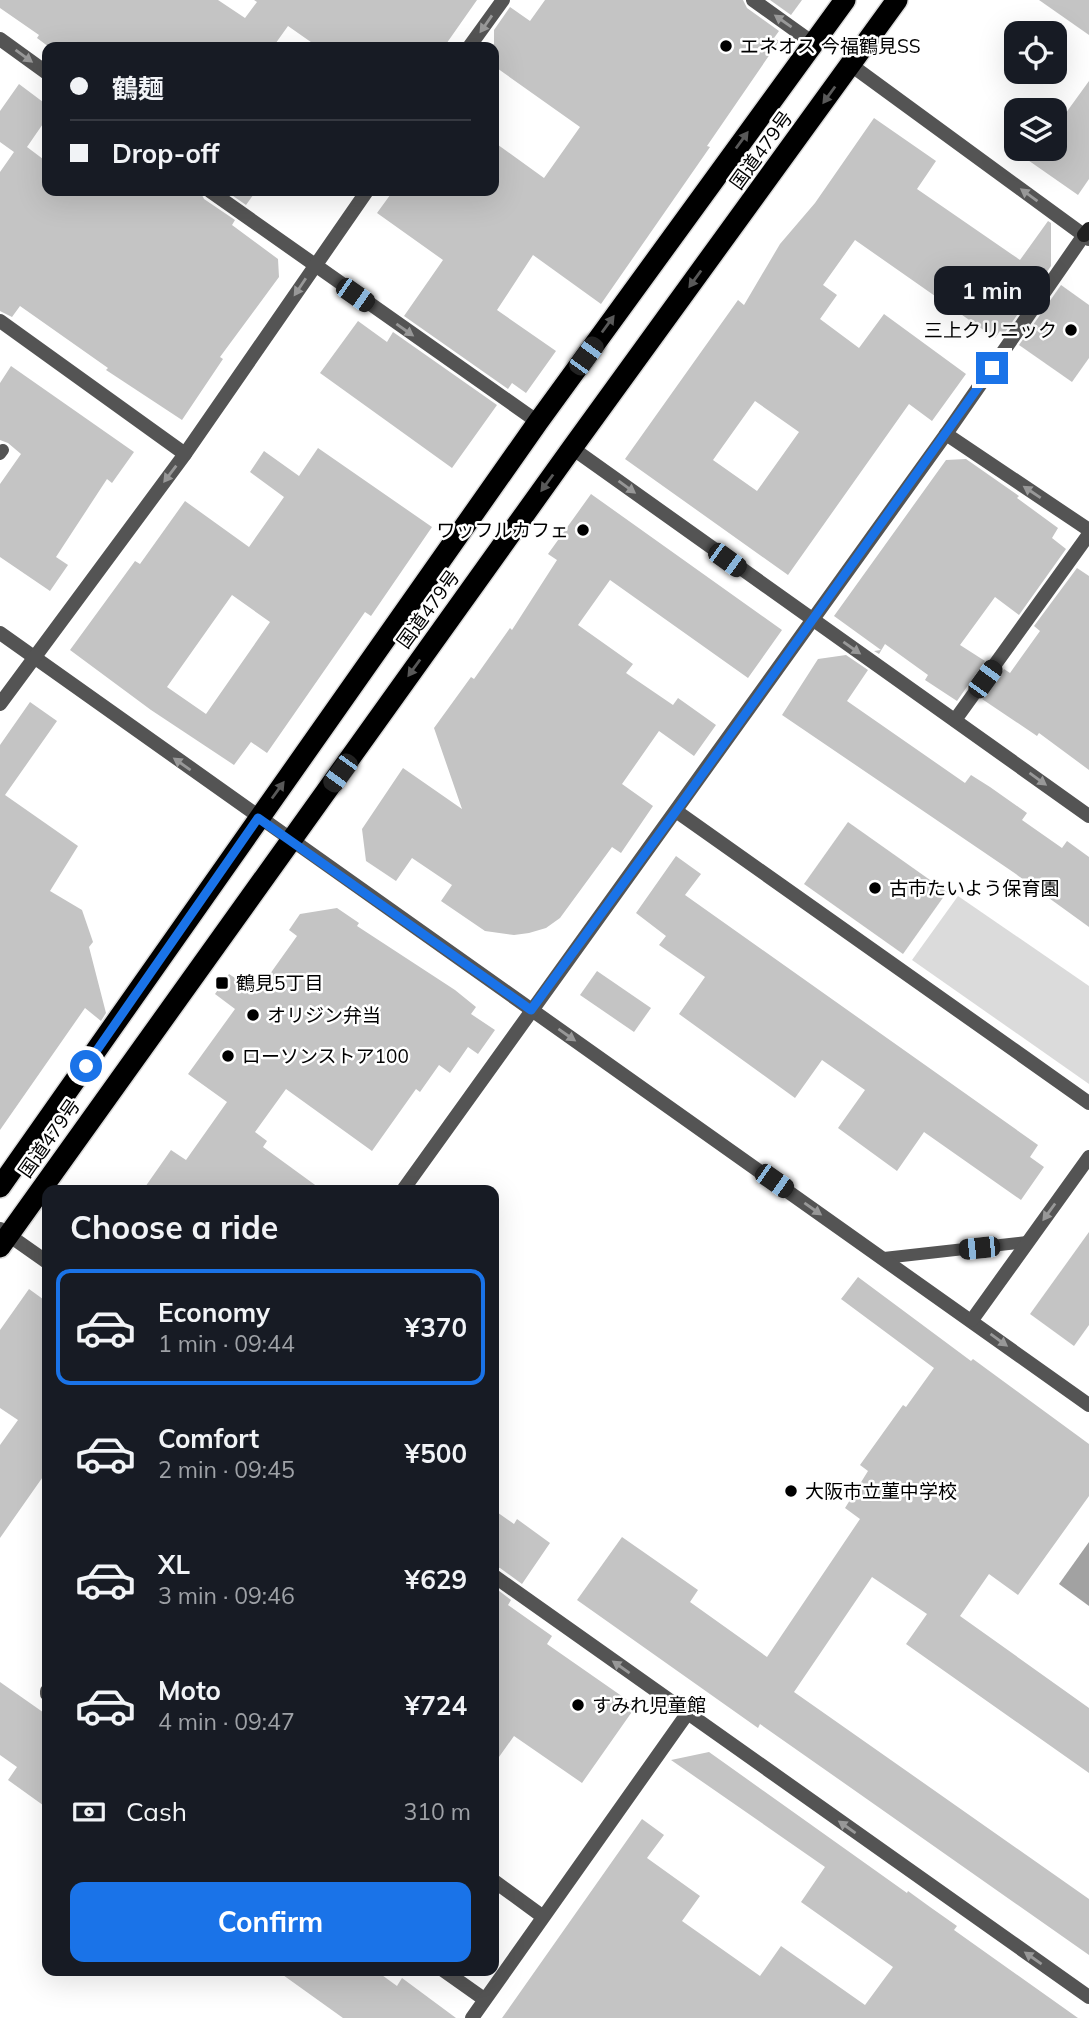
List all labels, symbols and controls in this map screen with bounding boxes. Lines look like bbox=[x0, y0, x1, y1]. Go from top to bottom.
one-way arrow bbox=[774, 14, 792, 28]
one-way arrow bbox=[479, 15, 493, 33]
map controls bbox=[1004, 21, 1067, 161]
button: locate bbox=[1004, 21, 1067, 84]
place label: エネオス 今福鶴見SS bbox=[740, 34, 921, 58]
marker: エネオス 今福鶴見SS bbox=[718, 38, 734, 54]
one-way arrow bbox=[15, 49, 33, 63]
text: 鶴麺 bbox=[112, 72, 164, 105]
one-way arrow bbox=[822, 86, 836, 104]
button: layers bbox=[1004, 98, 1067, 161]
street label: 国道479号 bbox=[724, 106, 798, 194]
one-way arrow bbox=[735, 131, 749, 149]
text: Drop-off bbox=[112, 137, 219, 170]
one-way arrow bbox=[1020, 188, 1038, 202]
callout: 1 min bbox=[934, 266, 1050, 316]
one-way arrow bbox=[688, 270, 703, 288]
car bbox=[332, 274, 379, 316]
text: 1 min bbox=[962, 276, 1022, 305]
one-way arrow bbox=[293, 277, 306, 296]
one-way arrow bbox=[601, 315, 615, 334]
place label: 三上クリニック bbox=[924, 318, 1057, 342]
marker: 三上クリニック bbox=[1063, 322, 1079, 338]
one-way arrow bbox=[396, 323, 414, 337]
car bbox=[566, 333, 607, 379]
route end bbox=[976, 352, 1008, 384]
one-way arrow bbox=[163, 465, 177, 483]
one-way arrow bbox=[540, 474, 554, 492]
one-way arrow bbox=[618, 480, 636, 494]
one-way arrow bbox=[1023, 486, 1042, 499]
place label: ワッフルカフェ bbox=[437, 518, 569, 542]
marker: ワッフルカフェ bbox=[575, 522, 591, 538]
car bbox=[704, 539, 751, 581]
street label: 国道479号 bbox=[391, 565, 465, 653]
one-way arrow bbox=[843, 641, 861, 655]
car bbox=[965, 656, 1006, 702]
one-way arrow bbox=[407, 659, 421, 677]
car bbox=[320, 750, 361, 796]
one-way arrow bbox=[173, 757, 191, 771]
one-way arrow bbox=[1029, 772, 1047, 786]
one-way arrow bbox=[271, 781, 285, 799]
place label: 古市たいよう保育園 bbox=[889, 876, 1060, 900]
marker: 古市たいよう保育園 bbox=[867, 880, 883, 896]
place label: 鶴見5丁目 bbox=[236, 971, 323, 995]
marker: 鶴見5丁目 bbox=[214, 975, 230, 991]
place label: オリジン弁当 bbox=[267, 1003, 381, 1027]
marker: オリジン弁当 bbox=[245, 1007, 261, 1023]
one-way arrow bbox=[558, 1028, 576, 1042]
place label: ローソンストア100 bbox=[242, 1044, 409, 1068]
marker: ローソンストア100 bbox=[220, 1048, 236, 1064]
route start bbox=[70, 1050, 102, 1082]
street label: 国道479号 bbox=[13, 1094, 85, 1182]
car bbox=[751, 1160, 798, 1202]
one-way arrow bbox=[804, 1202, 822, 1216]
one-way arrow bbox=[1042, 1203, 1056, 1221]
text: Choose a ride bbox=[70, 1207, 278, 1247]
car bbox=[958, 1235, 1001, 1261]
icon: car bbox=[74, 1296, 137, 1359]
text: Economy bbox=[158, 1296, 270, 1329]
text: ¥370 bbox=[405, 1311, 467, 1344]
text: 1 min · 09:44 bbox=[158, 1329, 295, 1358]
one-way arrow bbox=[990, 1333, 1008, 1347]
icon: car bbox=[74, 1422, 137, 1485]
text: Comfort bbox=[158, 1422, 259, 1455]
text: ¥500 bbox=[405, 1437, 467, 1470]
text: 2 min · 09:45 bbox=[158, 1455, 295, 1484]
place label: 大阪市立菫中学校 bbox=[805, 1479, 957, 1503]
marker: 大阪市立菫中学校 bbox=[783, 1483, 799, 1499]
icon: car bbox=[74, 1548, 137, 1611]
text: XL bbox=[158, 1548, 190, 1581]
text: ¥629 bbox=[405, 1563, 467, 1596]
text: 3 min · 09:46 bbox=[158, 1581, 295, 1610]
one-way arrow bbox=[612, 1660, 630, 1674]
icon: car bbox=[74, 1674, 137, 1737]
text: Moto bbox=[158, 1674, 221, 1707]
text: ¥724 bbox=[405, 1689, 467, 1722]
place label: すみれ児童館 bbox=[592, 1693, 706, 1717]
marker: すみれ児童館 bbox=[570, 1697, 586, 1713]
text: 4 min · 09:47 bbox=[158, 1707, 295, 1736]
icon: cash bbox=[70, 1793, 108, 1831]
text: Cash bbox=[126, 1795, 187, 1828]
text: 310 m bbox=[403, 1797, 471, 1826]
one-way arrow bbox=[838, 1820, 856, 1834]
button: Confirm bbox=[70, 1882, 471, 1962]
one-way arrow bbox=[1024, 1951, 1042, 1965]

